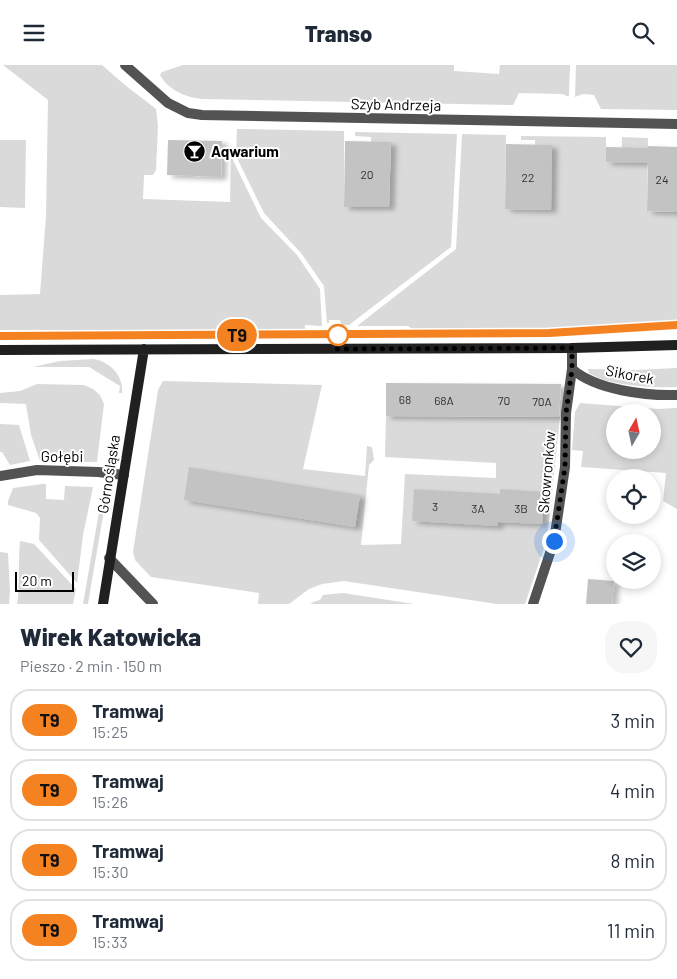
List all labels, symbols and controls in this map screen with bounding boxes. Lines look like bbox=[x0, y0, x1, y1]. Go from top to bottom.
icon: menu bbox=[20, 19, 48, 47]
icon: search bbox=[629, 19, 657, 47]
text: Transo bbox=[305, 20, 372, 46]
street label: Szyb Andrzeja bbox=[351, 94, 441, 114]
bar icon: Aqwarium bbox=[183, 139, 207, 163]
place label: Aqwarium bbox=[211, 142, 279, 160]
house number: 20 bbox=[360, 167, 374, 181]
house number: 22 bbox=[522, 170, 534, 184]
house number: 24 bbox=[655, 172, 669, 186]
line badge: T9 bbox=[214, 319, 260, 351]
text: T9 bbox=[227, 324, 247, 346]
unlabelled marker bbox=[327, 324, 349, 346]
street label: Sikorek bbox=[604, 361, 656, 388]
house number: 68 bbox=[399, 392, 411, 406]
house number: 68A bbox=[434, 393, 454, 407]
house number: 70 bbox=[498, 393, 510, 407]
house number: 70A bbox=[532, 394, 552, 408]
north arrow bbox=[606, 404, 661, 459]
map controls bbox=[606, 404, 661, 589]
street label: Skowronków bbox=[533, 430, 559, 514]
street label: Górnośląska bbox=[93, 433, 123, 515]
street label: Gołębi bbox=[41, 447, 83, 465]
button: locate bbox=[606, 469, 661, 524]
house number: 3 bbox=[432, 499, 438, 513]
house number: 3A bbox=[471, 501, 485, 515]
house number: 3B bbox=[514, 501, 528, 515]
your location bbox=[542, 529, 567, 554]
button: layers bbox=[606, 534, 661, 589]
scale bar bbox=[15, 569, 74, 592]
text: 20 m bbox=[22, 572, 52, 589]
button: heart bbox=[605, 621, 657, 673]
text: Wirek Katowicka bbox=[20, 622, 201, 651]
text: Pieszo · 2 min · 150 m bbox=[20, 656, 162, 675]
text: Tramwaj bbox=[92, 699, 164, 722]
text: T9 bbox=[39, 709, 60, 731]
text: 3 min bbox=[611, 709, 655, 732]
text: 15:25 bbox=[92, 722, 128, 741]
text: Tramwaj bbox=[92, 769, 164, 792]
text: T9 bbox=[39, 779, 60, 801]
text: 4 min bbox=[610, 779, 655, 802]
text: 15:26 bbox=[92, 792, 128, 811]
text: Tramwaj bbox=[92, 839, 164, 862]
text: T9 bbox=[39, 849, 60, 871]
text: 8 min bbox=[611, 849, 655, 872]
text: 15:30 bbox=[92, 862, 129, 881]
text: Tramwaj bbox=[92, 909, 164, 932]
text: T9 bbox=[39, 919, 60, 941]
text: 11 min bbox=[607, 919, 655, 942]
text: 15:33 bbox=[92, 932, 128, 951]

